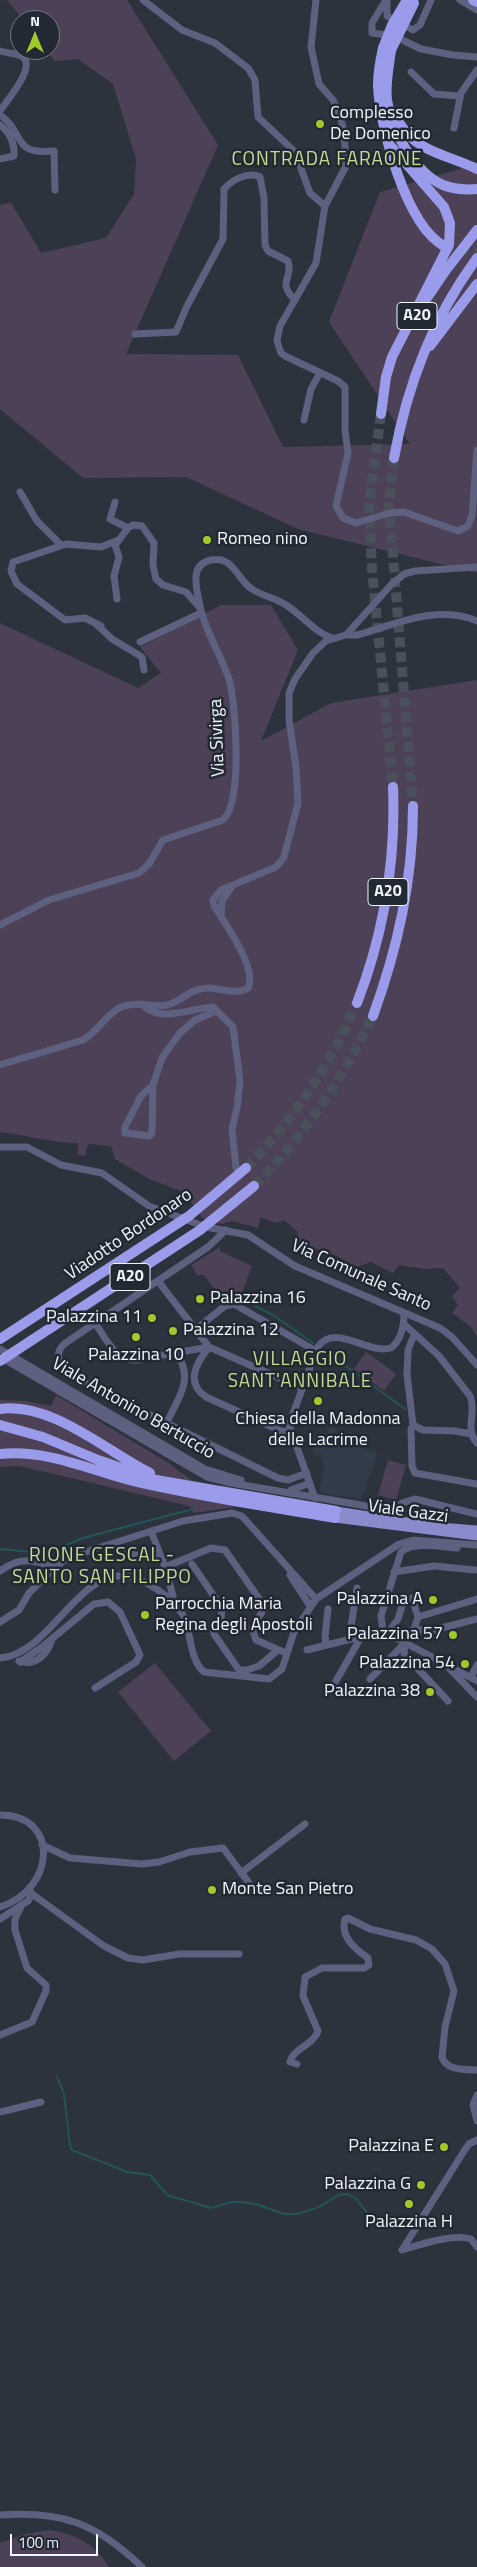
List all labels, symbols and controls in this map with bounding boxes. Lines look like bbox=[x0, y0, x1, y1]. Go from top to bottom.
north arrow bbox=[10, 10, 60, 60]
text: N bbox=[30, 10, 40, 31]
place label: Complesso De Domenico bbox=[330, 103, 431, 146]
marker: Complesso De Domenico bbox=[314, 118, 326, 130]
district label: CONTRADA FARAONE bbox=[229, 149, 425, 171]
road number: A20 bbox=[397, 302, 437, 330]
place label: Romeo nino bbox=[217, 529, 308, 551]
marker: Romeo nino bbox=[201, 534, 213, 546]
street label: Via Sivirga bbox=[206, 699, 230, 777]
road number: A20 bbox=[368, 879, 408, 906]
street label: Viadotto Bordonaro bbox=[61, 1185, 197, 1285]
street label: Via Comunale Santo bbox=[288, 1235, 434, 1317]
road number: A20 bbox=[110, 1264, 150, 1290]
place label: Palazzina 16 bbox=[210, 1288, 306, 1310]
marker: Palazzina 16 bbox=[194, 1293, 206, 1305]
place label: Palazzina 11 bbox=[46, 1307, 142, 1329]
marker: Palazzina 11 bbox=[146, 1312, 158, 1324]
place label: Palazzina 12 bbox=[183, 1320, 279, 1342]
marker: Palazzina 12 bbox=[167, 1325, 179, 1337]
marker: Palazzina 10 bbox=[130, 1331, 142, 1343]
place label: Palazzina 10 bbox=[88, 1345, 184, 1367]
district label: VILLAGGIO SANT'ANNIBALE bbox=[226, 1349, 374, 1393]
street label: Viale Antonino Bertuccio bbox=[48, 1353, 218, 1465]
marker: Chiesa della Madonna delle Lacrime bbox=[312, 1395, 324, 1407]
place label: Chiesa della Madonna delle Lacrime bbox=[235, 1409, 401, 1452]
street label: Viale Gazzi bbox=[366, 1496, 450, 1528]
district label: RIONE GESCAL - SANTO SAN FILIPPO bbox=[10, 1545, 194, 1589]
place label: Palazzina A bbox=[337, 1589, 423, 1611]
place label: Parrocchia Maria Regina degli Apostoli bbox=[155, 1594, 313, 1636]
marker: Palazzina A bbox=[427, 1594, 439, 1606]
marker: Parrocchia Maria Regina degli Apostoli bbox=[139, 1609, 151, 1621]
place label: Palazzina 57 bbox=[347, 1624, 443, 1646]
marker: Palazzina 57 bbox=[447, 1629, 459, 1641]
place label: Palazzina 54 bbox=[359, 1653, 455, 1675]
marker: Palazzina 54 bbox=[459, 1658, 471, 1670]
place label: Palazzina 38 bbox=[324, 1681, 420, 1703]
marker: Palazzina 38 bbox=[424, 1686, 436, 1698]
place label: Monte San Pietro bbox=[222, 1879, 353, 1901]
marker: Monte San Pietro bbox=[206, 1884, 218, 1896]
place label: Palazzina E bbox=[348, 2136, 434, 2158]
marker: Palazzina E bbox=[438, 2141, 450, 2153]
place label: Palazzina G bbox=[324, 2174, 411, 2196]
marker: Palazzina G bbox=[415, 2179, 427, 2191]
marker: Palazzina H bbox=[403, 2198, 415, 2210]
place label: Palazzina H bbox=[365, 2212, 453, 2234]
scale bar bbox=[12, 2524, 100, 2556]
text: 100 m bbox=[18, 2531, 59, 2554]

